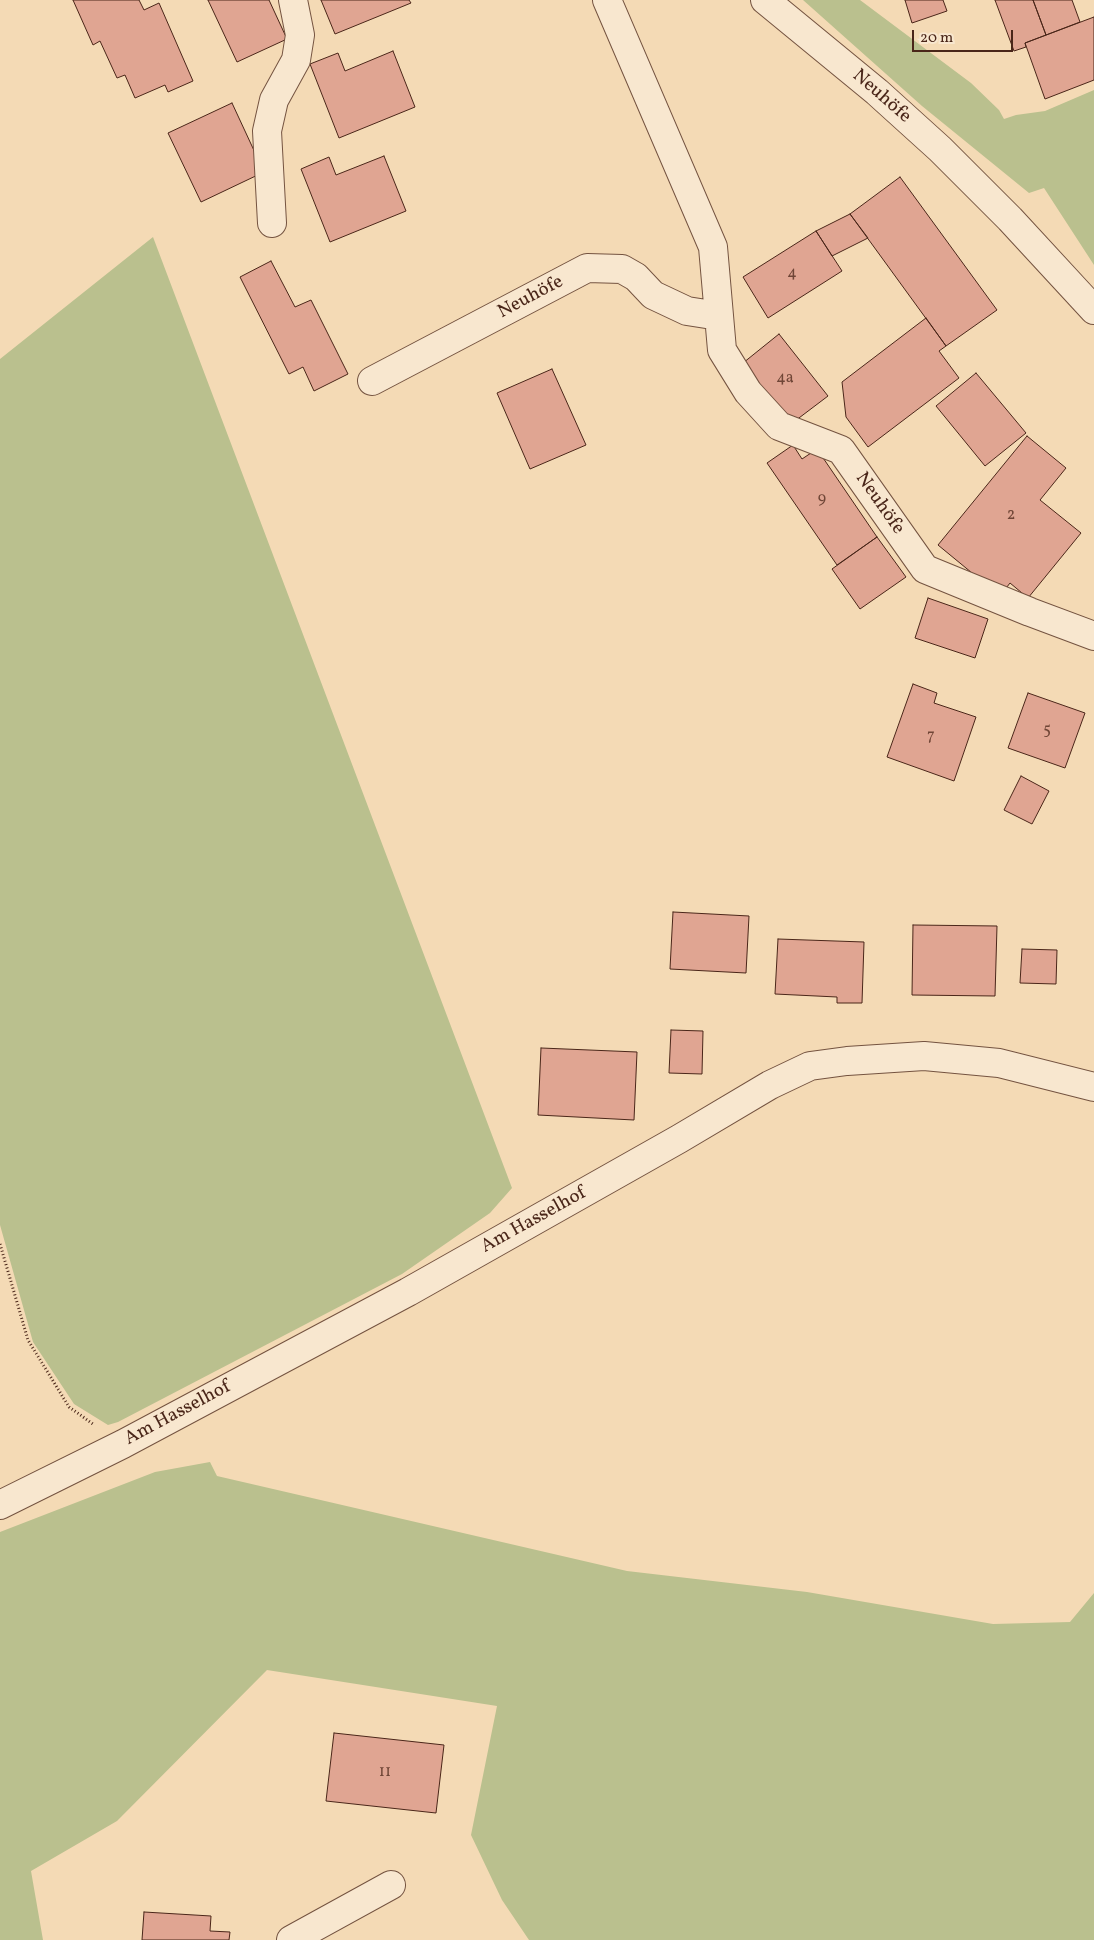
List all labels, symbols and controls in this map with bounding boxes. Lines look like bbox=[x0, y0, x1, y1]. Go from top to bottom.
scale bar bbox=[914, 20, 1015, 52]
text: 20 m bbox=[920, 28, 953, 49]
street label: Neuhöfe bbox=[847, 65, 915, 129]
house number: 4 bbox=[787, 264, 797, 284]
street label: Neuhöfe bbox=[494, 271, 568, 325]
house number: 4a bbox=[776, 369, 794, 389]
street label: Neuhöfe bbox=[849, 468, 909, 540]
house number: 9 bbox=[818, 490, 826, 510]
house number: 2 bbox=[1007, 506, 1015, 526]
house number: 5 bbox=[1043, 721, 1051, 741]
house number: 7 bbox=[927, 727, 935, 747]
street label: Am Hasselhof bbox=[477, 1183, 591, 1259]
street label: Am Hasselhof bbox=[121, 1377, 235, 1451]
house number: 11 bbox=[379, 1763, 391, 1783]

